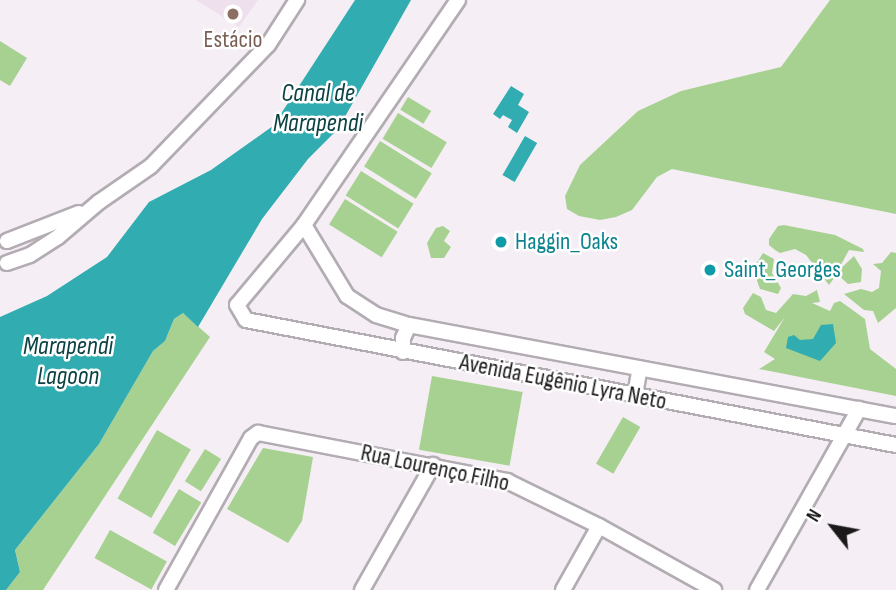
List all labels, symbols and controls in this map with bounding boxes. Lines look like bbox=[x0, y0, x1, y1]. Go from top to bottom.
marker: Estácio bbox=[225, 6, 241, 22]
place label: Estácio bbox=[204, 26, 262, 54]
water label: Canal de Marapendi bbox=[273, 78, 363, 140]
place label: Haggin_Oaks bbox=[515, 228, 618, 256]
marker: Haggin_Oaks bbox=[493, 234, 509, 250]
place label: Saint_Georges bbox=[724, 256, 841, 284]
marker: Saint_Georges bbox=[702, 262, 718, 278]
water label: Marapendi Lagoon bbox=[23, 331, 113, 392]
street label: Avenida Eugênio Lyra Neto bbox=[457, 348, 669, 416]
street label: Rua Lourenço Filho bbox=[358, 438, 512, 498]
north arrow bbox=[798, 492, 868, 562]
text: N bbox=[802, 506, 827, 526]

